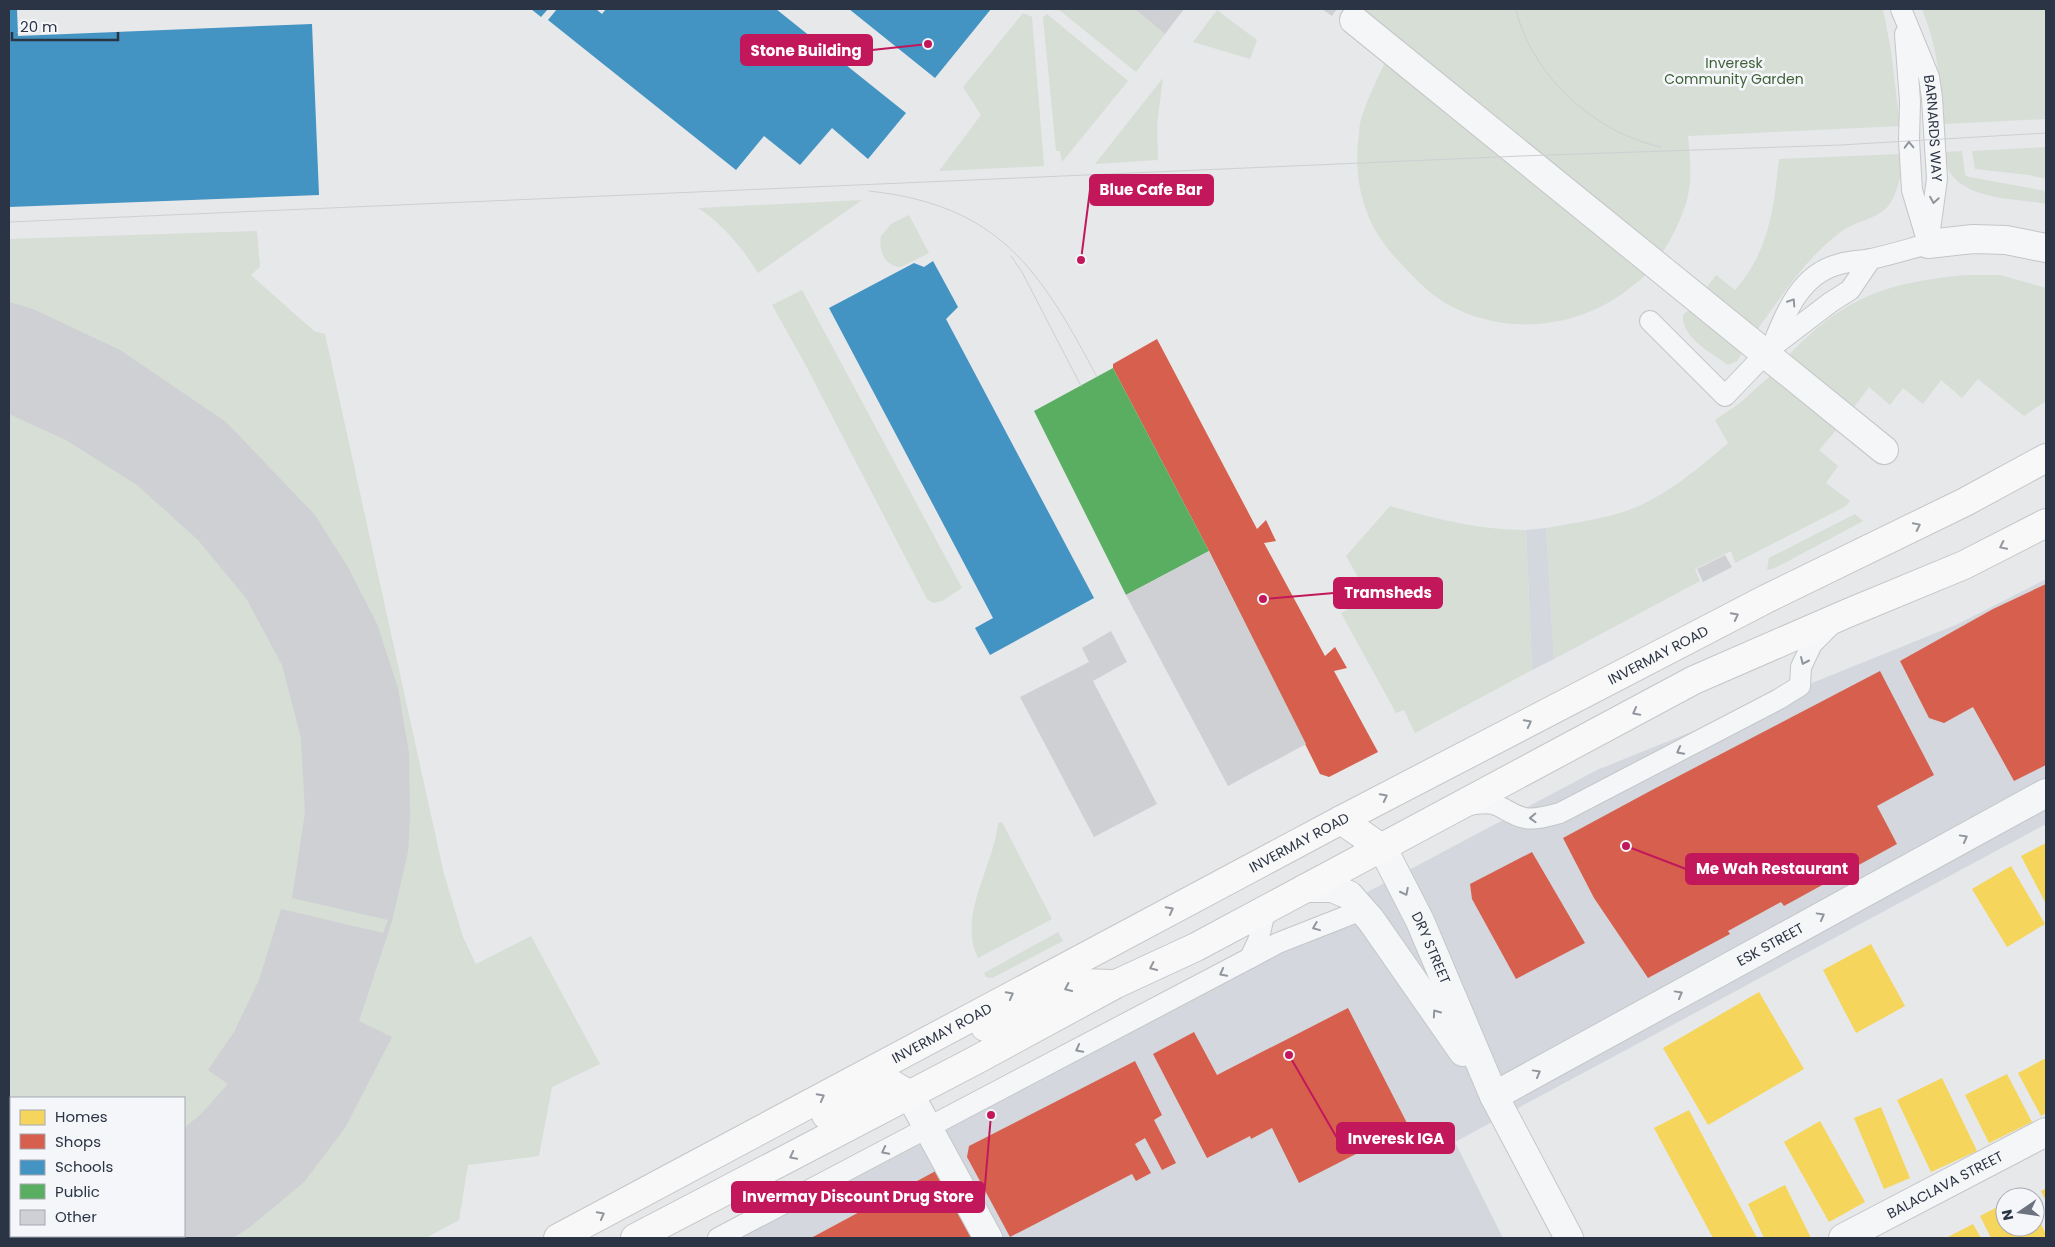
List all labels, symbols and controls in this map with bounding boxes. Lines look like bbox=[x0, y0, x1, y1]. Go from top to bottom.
scale bar bbox=[12, 10, 119, 42]
text: 20 m bbox=[20, 16, 58, 37]
callout: Stone Building bbox=[741, 35, 872, 65]
text: Stone Building bbox=[750, 40, 862, 61]
park label: Inveresk Community Garden bbox=[1664, 53, 1804, 89]
street label: BARNARDS WAY bbox=[1919, 73, 1947, 182]
one-way arrow bbox=[1904, 141, 1915, 149]
callout: Blue Cafe Bar bbox=[1090, 175, 1213, 205]
text: Blue Cafe Bar bbox=[1100, 179, 1203, 200]
one-way arrow bbox=[1930, 195, 1940, 204]
one-way arrow bbox=[1786, 299, 1795, 308]
one-way arrow bbox=[1912, 521, 1921, 532]
one-way arrow bbox=[1999, 540, 2008, 550]
callout: Tramsheds bbox=[1334, 578, 1442, 608]
text: Tramsheds bbox=[1344, 582, 1432, 603]
one-way arrow bbox=[1729, 612, 1738, 622]
street label: INVERMAY ROAD bbox=[1604, 621, 1712, 690]
one-way arrow bbox=[1800, 656, 1811, 665]
one-way arrow bbox=[1632, 706, 1641, 716]
one-way arrow bbox=[1523, 719, 1532, 729]
one-way arrow bbox=[1676, 744, 1685, 754]
one-way arrow bbox=[1379, 793, 1388, 803]
street label: INVERMAY ROAD bbox=[1245, 807, 1353, 877]
one-way arrow bbox=[1529, 812, 1537, 823]
one-way arrow bbox=[1959, 834, 1968, 844]
callout: Me Wah Restaurant bbox=[1686, 854, 1858, 884]
text: Me Wah Restaurant bbox=[1696, 858, 1848, 879]
one-way arrow bbox=[1399, 887, 1409, 896]
one-way arrow bbox=[1165, 906, 1174, 916]
street label: DRY STREET bbox=[1407, 908, 1456, 987]
one-way arrow bbox=[1816, 912, 1825, 922]
street label: ESK STREET bbox=[1733, 918, 1808, 971]
one-way arrow bbox=[1312, 921, 1321, 932]
one-way arrow bbox=[1149, 961, 1158, 971]
one-way arrow bbox=[1219, 967, 1228, 977]
one-way arrow bbox=[1064, 981, 1073, 992]
one-way arrow bbox=[1005, 991, 1014, 1001]
one-way arrow bbox=[1674, 991, 1683, 1001]
street label: INVERMAY ROAD bbox=[888, 998, 995, 1068]
one-way arrow bbox=[1433, 1010, 1442, 1019]
one-way arrow bbox=[1076, 1043, 1085, 1053]
one-way arrow bbox=[1531, 1069, 1540, 1079]
one-way arrow bbox=[816, 1093, 825, 1103]
legend bbox=[10, 1097, 185, 1237]
text: Homes bbox=[55, 1106, 108, 1127]
callout: Inveresk IGA bbox=[1337, 1123, 1454, 1153]
text: Inveresk IGA bbox=[1348, 1128, 1444, 1149]
text: Shops bbox=[55, 1131, 101, 1152]
one-way arrow bbox=[882, 1145, 891, 1155]
street label: BALACLAVA STREET bbox=[1883, 1146, 2007, 1223]
one-way arrow bbox=[790, 1150, 799, 1160]
text: Schools bbox=[55, 1156, 113, 1177]
text: Public bbox=[55, 1181, 100, 1202]
callout: Invermay Discount Drug Store bbox=[732, 1182, 984, 1212]
text: Invermay Discount Drug Store bbox=[742, 1186, 974, 1207]
north arrow bbox=[1995, 1187, 2045, 1237]
text: Other bbox=[55, 1206, 97, 1227]
text: N bbox=[1996, 1208, 2018, 1222]
one-way arrow bbox=[596, 1211, 605, 1221]

